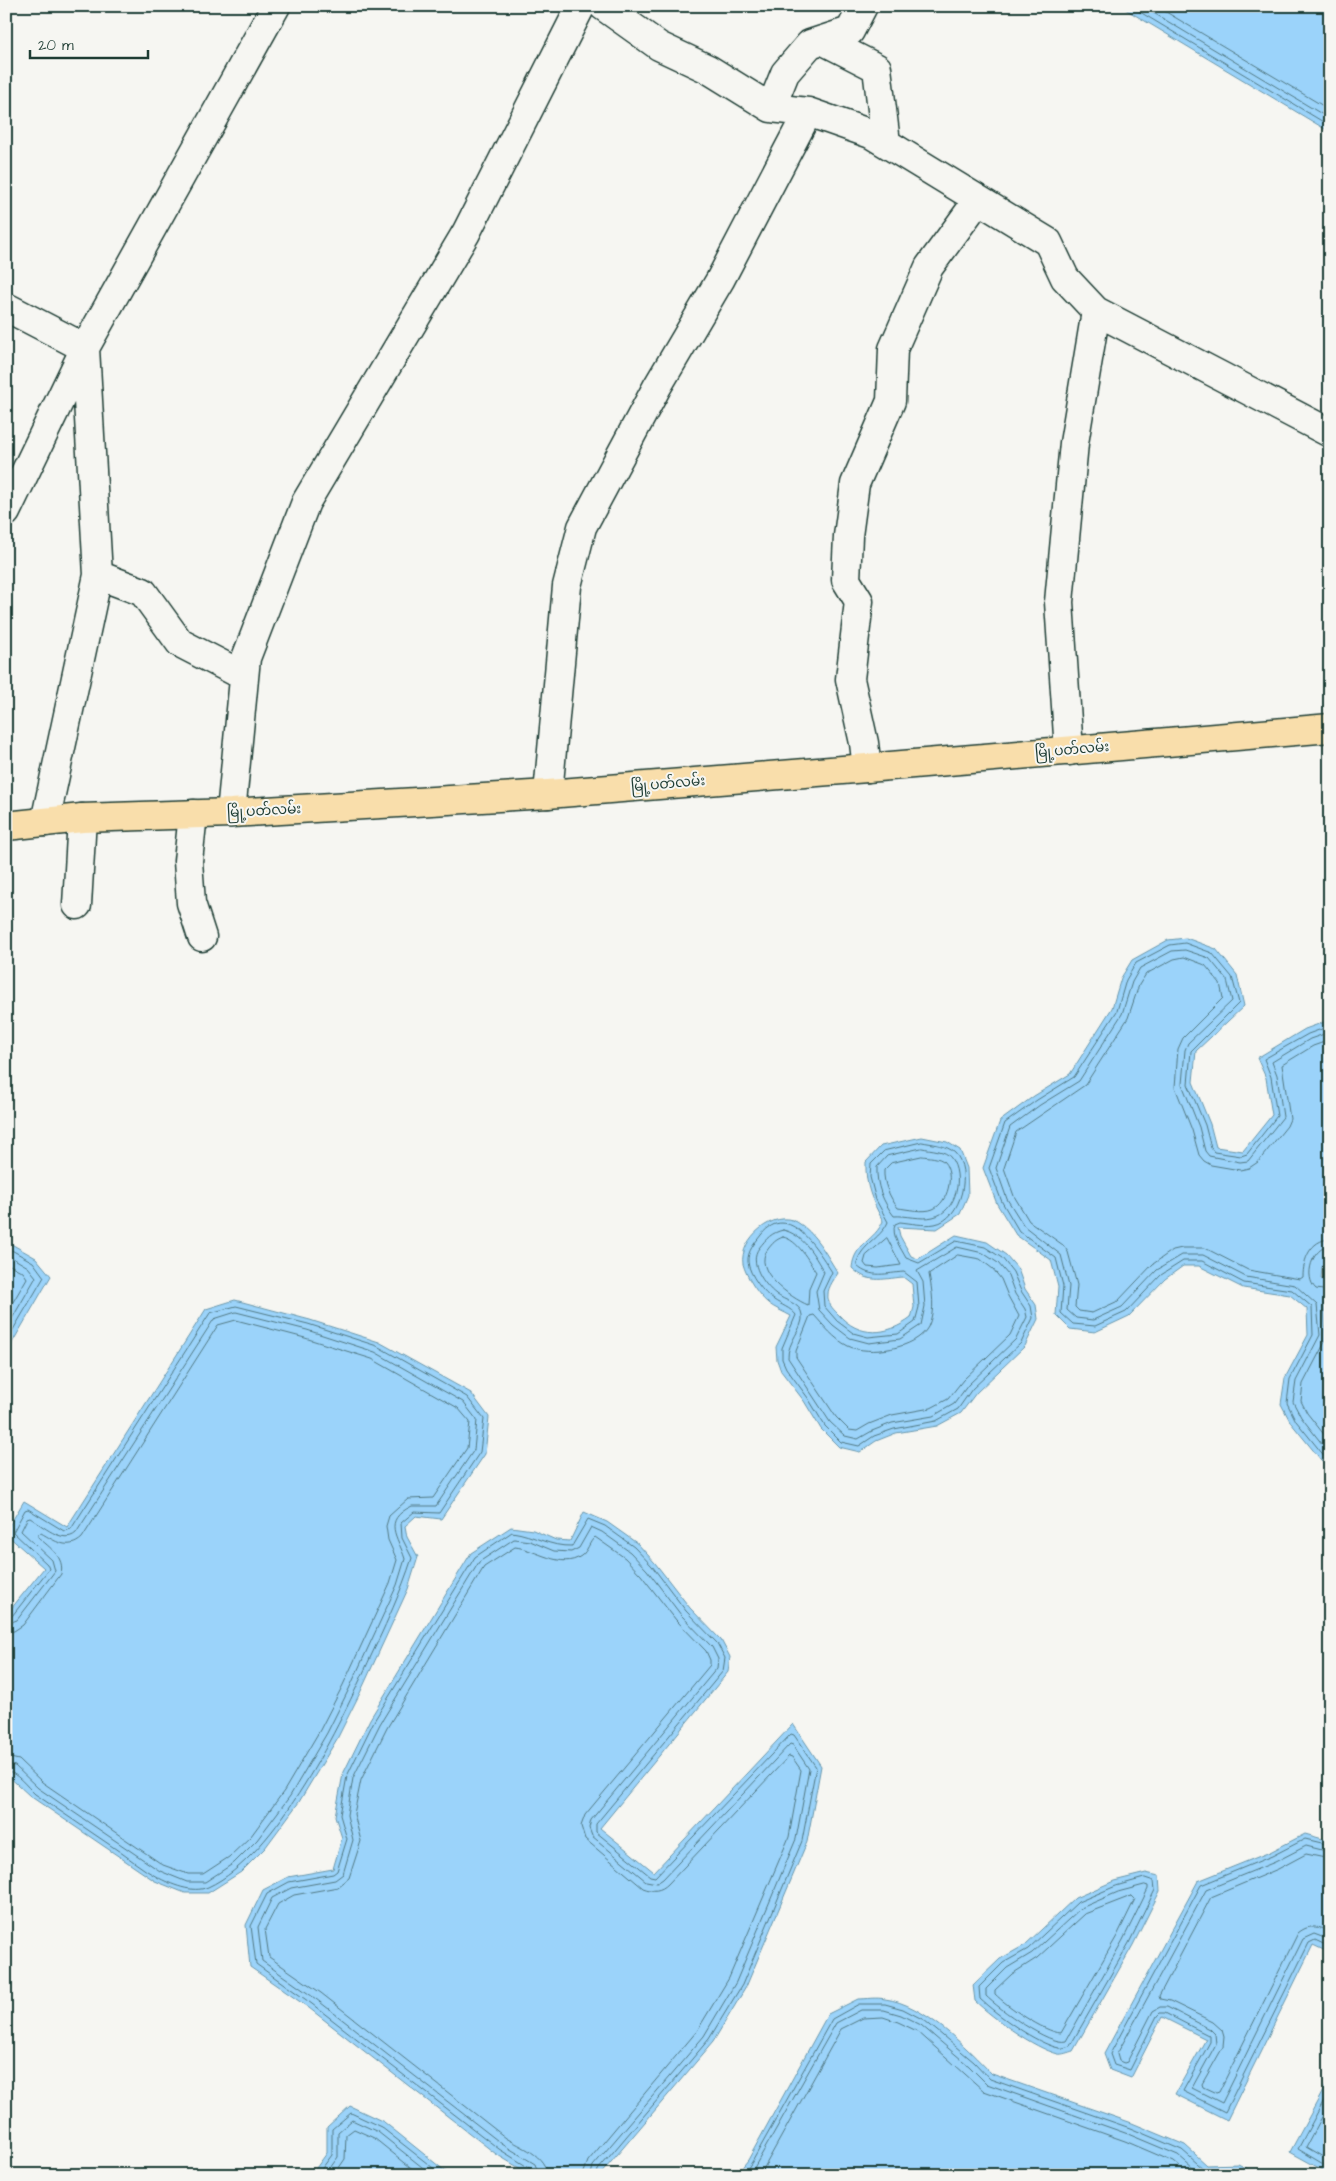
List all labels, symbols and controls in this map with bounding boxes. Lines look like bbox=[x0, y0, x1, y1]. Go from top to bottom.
scale bar bbox=[30, 28, 148, 60]
text: 20 m bbox=[38, 35, 74, 56]
street label: မြို့ပတ်လမ်း bbox=[1034, 736, 1110, 764]
street label: မြို့ပတ်လမ်း bbox=[630, 770, 706, 798]
street label: မြို့ပတ်လမ်း bbox=[226, 798, 302, 824]

